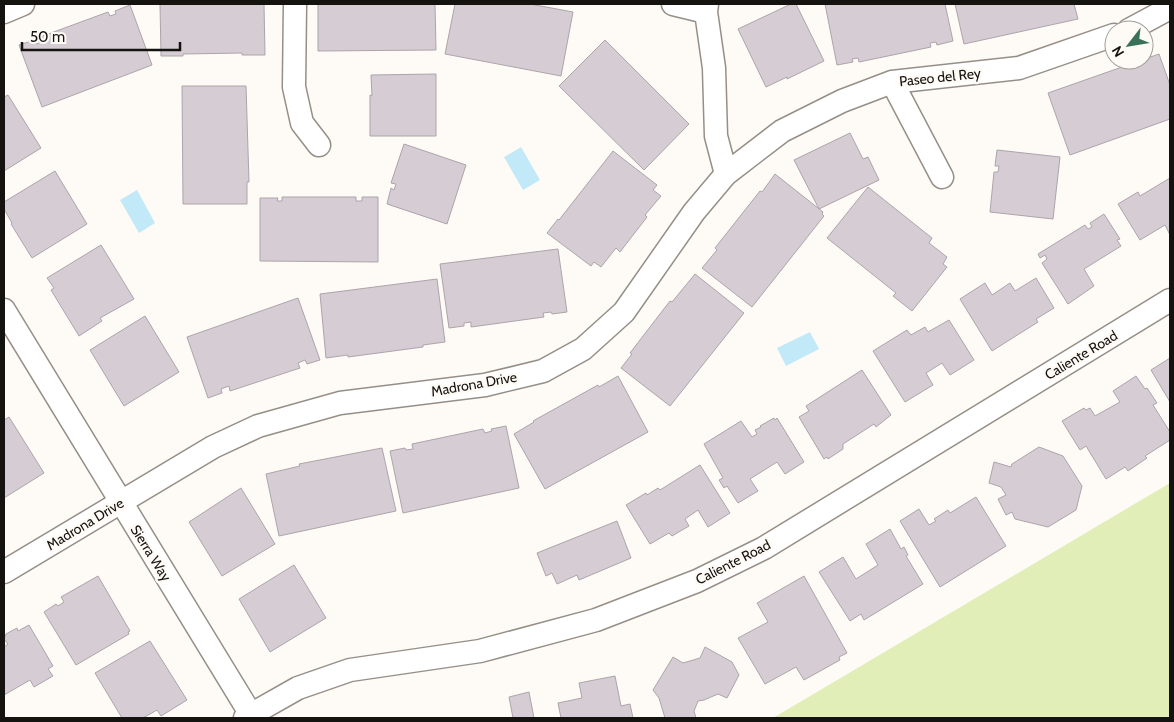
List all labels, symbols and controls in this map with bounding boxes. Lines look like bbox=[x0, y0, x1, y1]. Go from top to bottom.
scale bar bbox=[22, 20, 180, 52]
north arrow bbox=[1104, 20, 1154, 70]
text: 50 m bbox=[30, 28, 65, 46]
text: N bbox=[1108, 43, 1128, 61]
street label: Paseo del Rey bbox=[898, 64, 982, 90]
street label: Caliente Road bbox=[1041, 326, 1121, 384]
street label: Madrona Drive bbox=[430, 368, 518, 400]
street label: Madrona Drive bbox=[43, 494, 127, 554]
street label: Sierra Way bbox=[127, 521, 175, 585]
street label: Caliente Road bbox=[692, 535, 774, 589]

